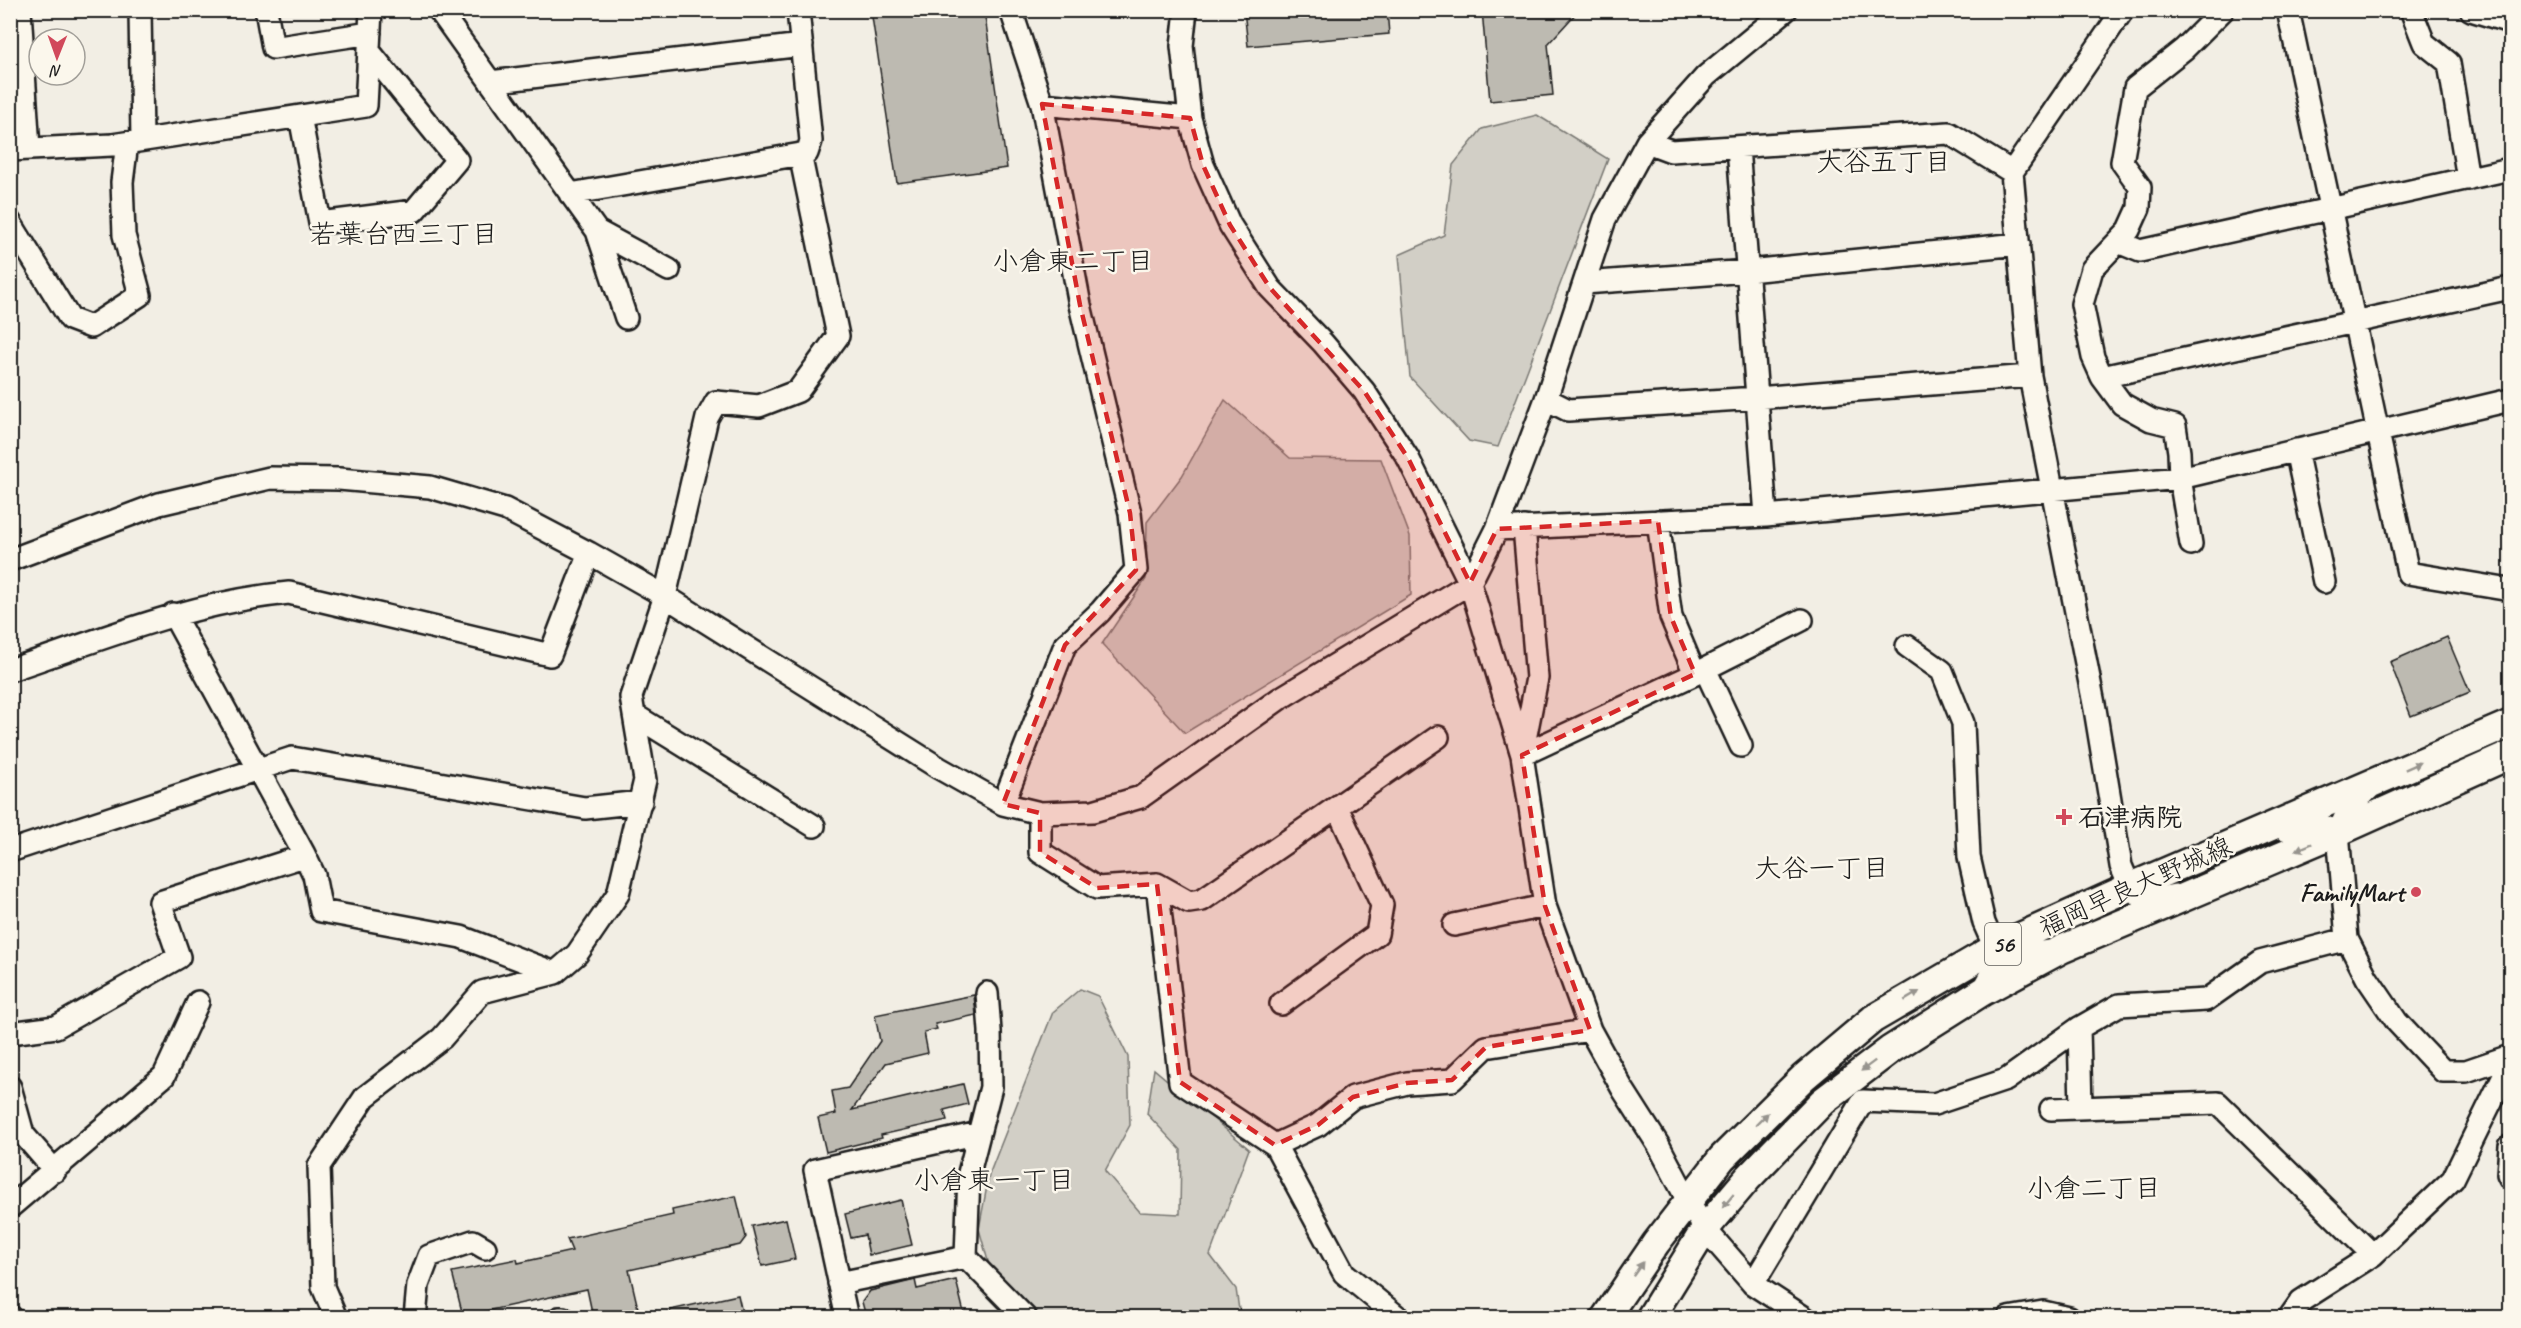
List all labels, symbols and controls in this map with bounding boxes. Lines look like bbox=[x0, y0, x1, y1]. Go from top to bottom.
north arrow bbox=[27, 27, 87, 87]
text: N bbox=[49, 61, 62, 81]
district label: 大谷五丁目 bbox=[1817, 145, 1952, 179]
district label: 若葉台西三丁目 bbox=[310, 217, 499, 251]
district label: 小倉東二丁目 bbox=[992, 244, 1154, 278]
one-way arrow bbox=[2405, 761, 2423, 771]
place label: 石津病院 bbox=[2078, 801, 2182, 834]
marker: 石津病院 bbox=[2055, 808, 2073, 826]
street label: 福岡早良大野城線 bbox=[2033, 829, 2237, 944]
one-way arrow bbox=[2294, 842, 2312, 852]
district label: 大谷一丁目 bbox=[1755, 851, 1890, 885]
place label: FamilyMart bbox=[2300, 876, 2407, 909]
marker: FamilyMart bbox=[2409, 885, 2423, 899]
road number: 56 bbox=[1985, 923, 2021, 965]
one-way arrow bbox=[1904, 990, 1920, 1001]
one-way arrow bbox=[1861, 1060, 1876, 1072]
one-way arrow bbox=[1754, 1112, 1769, 1126]
district label: 小倉東一丁目 bbox=[913, 1163, 1075, 1197]
district label: 小倉二丁目 bbox=[2027, 1171, 2162, 1205]
one-way arrow bbox=[1722, 1193, 1735, 1209]
one-way arrow bbox=[1632, 1262, 1644, 1278]

